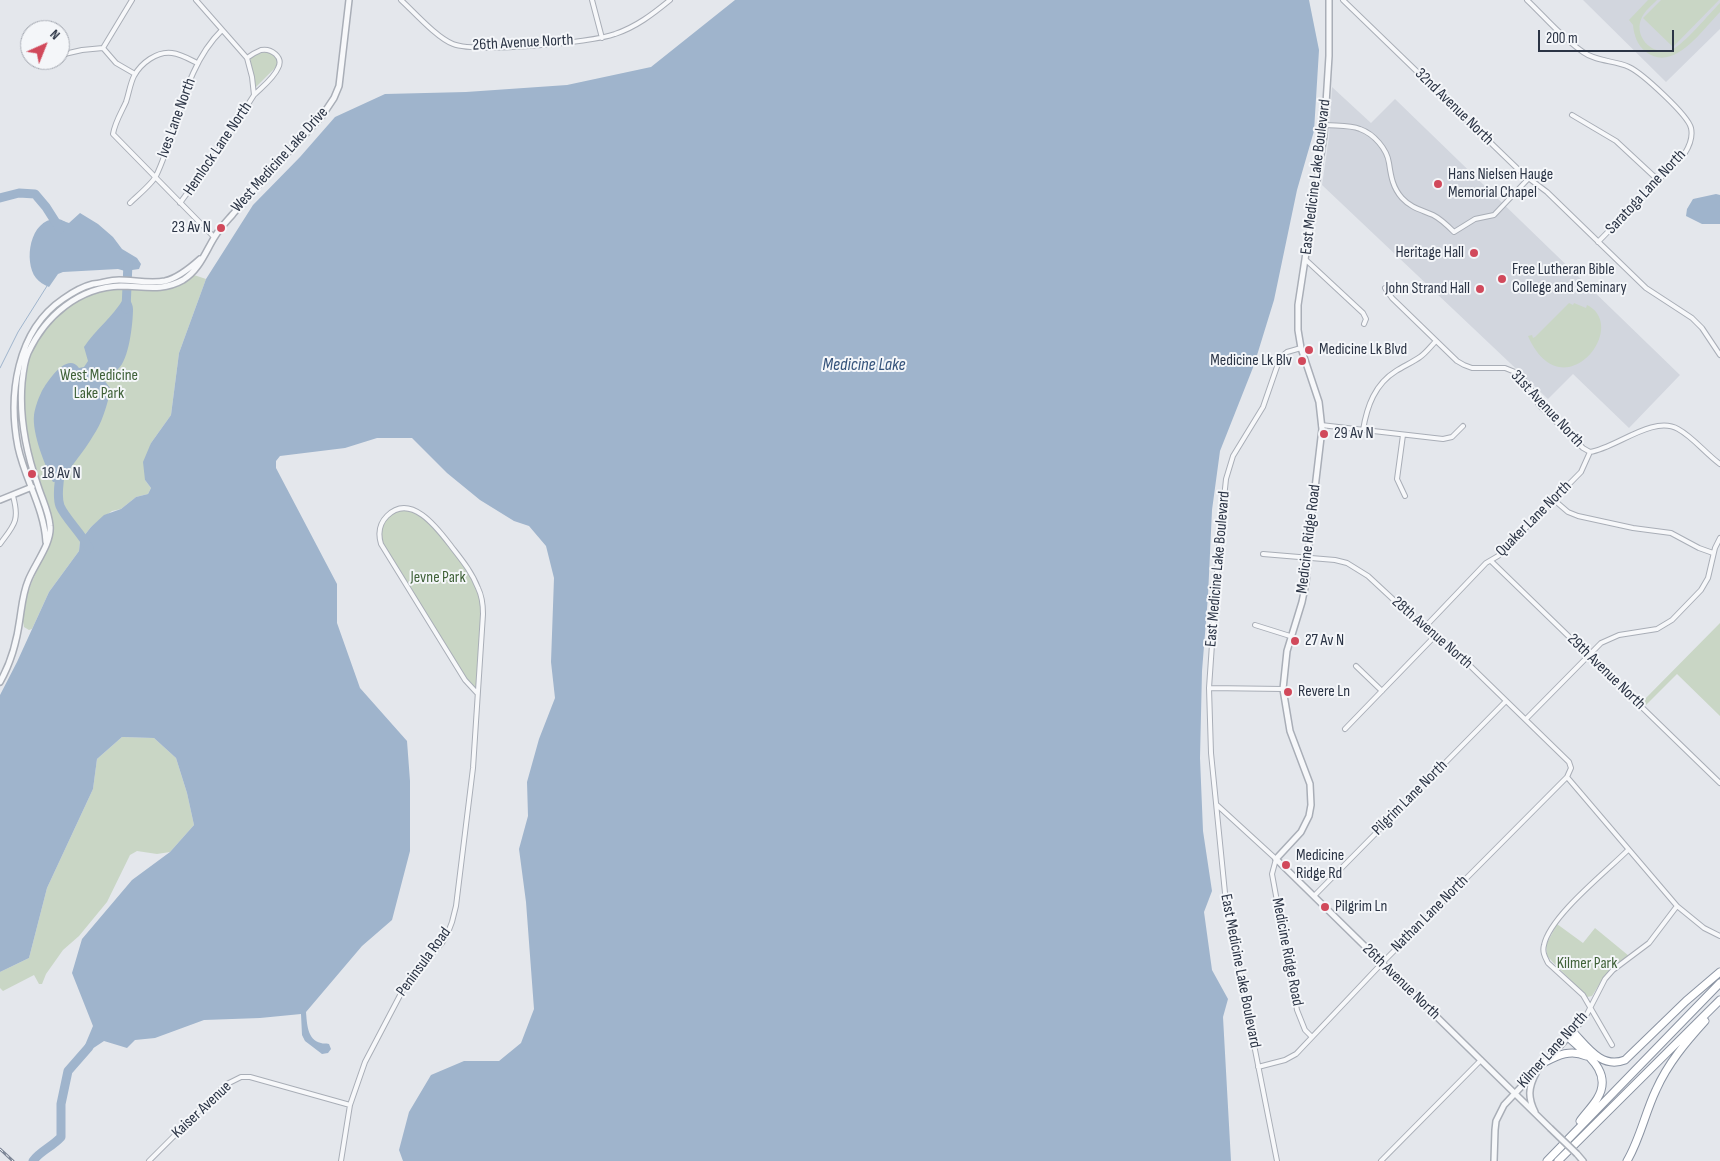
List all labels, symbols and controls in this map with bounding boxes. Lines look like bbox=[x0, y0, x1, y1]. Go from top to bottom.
north arrow bbox=[20, 20, 70, 70]
scale bar bbox=[1540, 20, 1676, 52]
text: N bbox=[46, 26, 64, 43]
text: 200 m bbox=[1546, 29, 1578, 48]
street label: 26th Avenue North bbox=[472, 31, 574, 55]
street label: 32nd Avenue North bbox=[1411, 65, 1497, 149]
street label: Ives Lane North bbox=[154, 76, 200, 160]
street label: East Medicine Lake Boulevard bbox=[1297, 98, 1335, 256]
street label: Hemlock Lane North bbox=[180, 99, 256, 199]
street label: West Medicine Lake Drive bbox=[228, 103, 332, 217]
street label: Saratoga Lane North bbox=[1602, 146, 1690, 238]
place label: Hans Nielsen Hauge Memorial Chapel bbox=[1448, 165, 1553, 203]
marker: Hans Nielsen Hauge Memorial Chapel bbox=[1432, 178, 1444, 190]
place label: 23 Av N bbox=[172, 218, 211, 238]
marker: 23 Av N bbox=[215, 222, 227, 234]
place label: Heritage Hall bbox=[1395, 243, 1464, 263]
marker: Heritage Hall bbox=[1468, 247, 1480, 259]
place label: Free Lutheran Bible College and Seminary bbox=[1512, 260, 1627, 298]
marker: Free Lutheran Bible College and Seminary bbox=[1496, 273, 1508, 285]
place label: John Strand Hall bbox=[1385, 279, 1470, 299]
marker: John Strand Hall bbox=[1474, 283, 1486, 295]
place label: Medicine Lk Blvd bbox=[1319, 340, 1407, 360]
marker: Medicine Lk Blvd bbox=[1303, 344, 1315, 356]
place label: Medicine Lk Blv bbox=[1210, 351, 1292, 371]
water label: Medicine Lake bbox=[823, 354, 905, 376]
marker: Medicine Lk Blv bbox=[1296, 355, 1308, 367]
park label: West Medicine Lake Park bbox=[60, 366, 138, 404]
street label: 31st Avenue North bbox=[1506, 366, 1588, 452]
place label: 29 Av N bbox=[1334, 424, 1374, 444]
marker: 29 Av N bbox=[1318, 428, 1330, 440]
place label: 18 Av N bbox=[42, 464, 81, 484]
marker: 18 Av N bbox=[26, 468, 38, 480]
street label: Quaker Lane North bbox=[1492, 477, 1576, 561]
street label: Medicine Ridge Road bbox=[1293, 483, 1325, 595]
street label: East Medicine Lake Boulevard bbox=[1202, 490, 1234, 648]
park label: Jevne Park bbox=[410, 568, 466, 588]
street label: 28th Avenue North bbox=[1388, 593, 1476, 673]
street label: 29th Avenue North bbox=[1563, 630, 1649, 714]
place label: 27 Av N bbox=[1305, 631, 1344, 651]
marker: 27 Av N bbox=[1289, 635, 1301, 647]
place label: Revere Ln bbox=[1298, 682, 1350, 702]
marker: Revere Ln bbox=[1282, 686, 1294, 698]
street label: Pilgrim Lane North bbox=[1368, 756, 1452, 840]
place label: Medicine Ridge Rd bbox=[1296, 846, 1344, 884]
marker: Medicine Ridge Rd bbox=[1280, 859, 1292, 871]
street label: Nathan Lane North bbox=[1388, 872, 1472, 956]
street label: East Medicine Lake Boulevard bbox=[1216, 892, 1264, 1050]
street label: Medicine Ridge Road bbox=[1267, 896, 1307, 1008]
place label: Pilgrim Ln bbox=[1335, 897, 1387, 917]
marker: Pilgrim Ln bbox=[1319, 901, 1331, 913]
street label: Peninsula Road bbox=[393, 924, 455, 1000]
street label: 26th Avenue North bbox=[1358, 940, 1444, 1024]
park label: Kilmer Park bbox=[1557, 954, 1617, 974]
street label: Kilmer Lane North bbox=[1514, 1008, 1592, 1092]
street label: Kaiser Avenue bbox=[168, 1077, 236, 1143]

